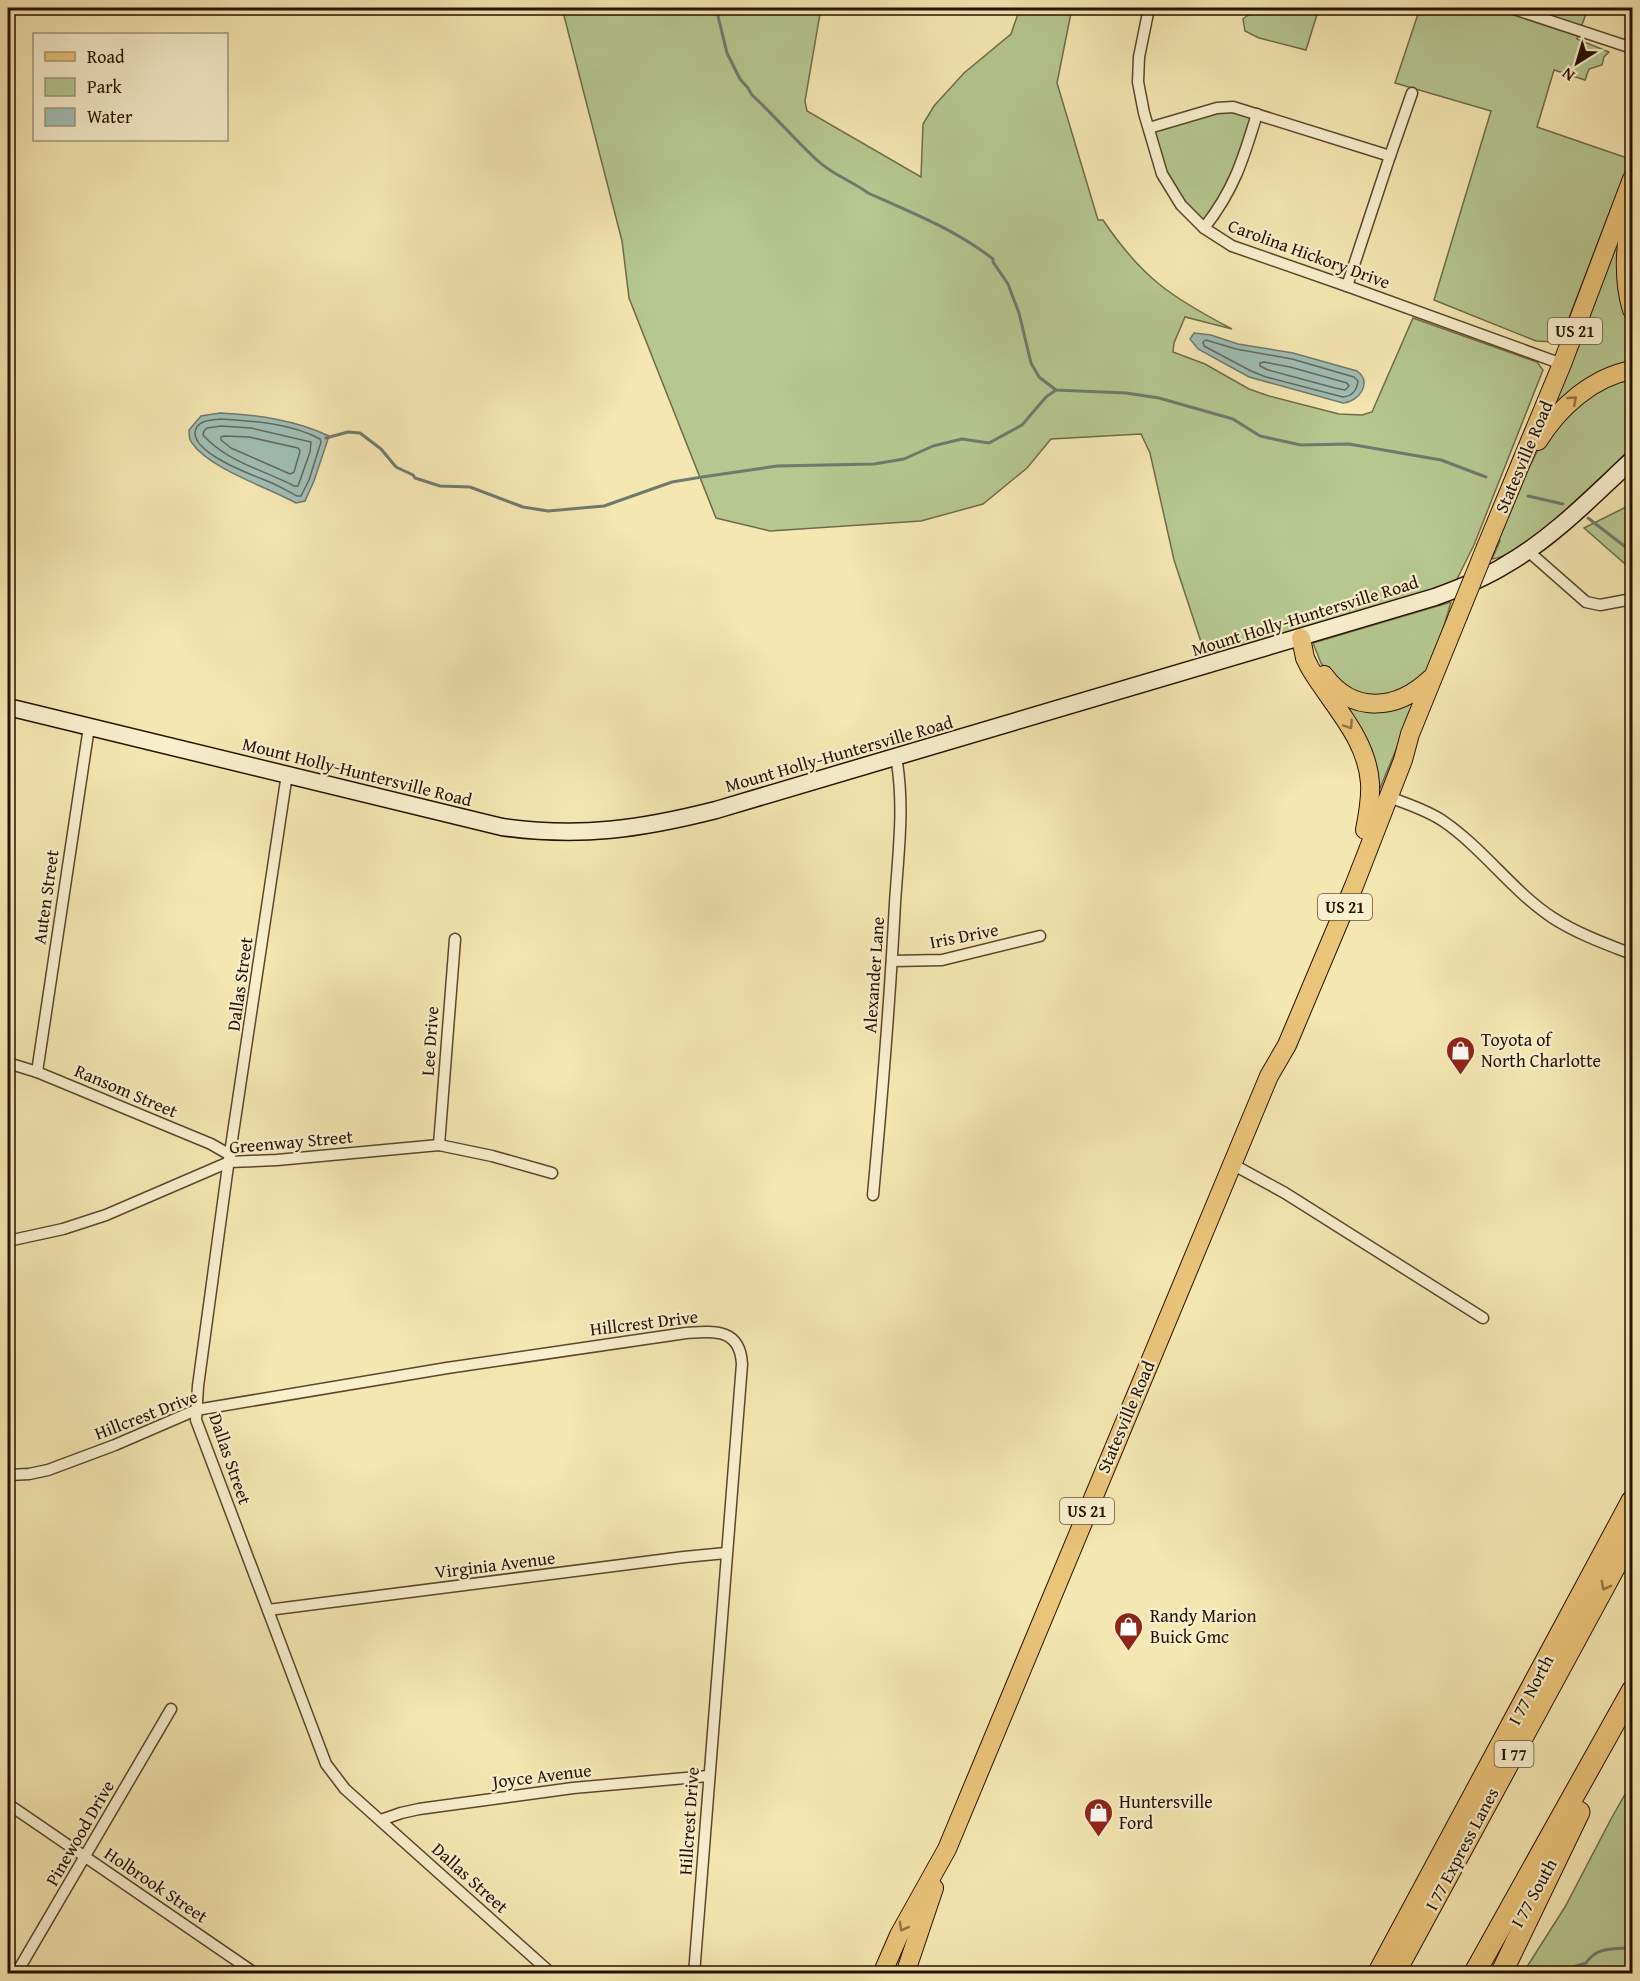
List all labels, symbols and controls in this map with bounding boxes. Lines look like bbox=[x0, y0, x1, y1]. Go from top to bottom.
legend bbox=[33, 33, 228, 141]
north arrow bbox=[1547, 33, 1607, 93]
text: Road bbox=[87, 43, 125, 70]
text: N bbox=[1556, 62, 1579, 88]
text: Park bbox=[87, 73, 123, 100]
text: Water bbox=[87, 103, 133, 130]
street label: Carolina Hickory Drive bbox=[1224, 212, 1394, 295]
road number: US 21 bbox=[1548, 318, 1602, 344]
street label: Statesville Road bbox=[1488, 396, 1560, 517]
one-way arrow bbox=[1566, 396, 1577, 407]
street label: Mount Holly-Huntersville Road bbox=[1188, 568, 1422, 663]
street label: Mount Holly-Huntersville Road bbox=[722, 708, 956, 799]
one-way arrow bbox=[1341, 718, 1352, 729]
street label: Mount Holly-Huntersville Road bbox=[239, 730, 475, 813]
street label: Auten Street bbox=[26, 847, 66, 946]
road number: US 21 bbox=[1318, 894, 1372, 920]
street label: Alexander Lane bbox=[856, 916, 891, 1034]
street label: Iris Drive bbox=[927, 916, 1001, 955]
street label: Dallas Street bbox=[220, 935, 260, 1033]
street label: Lee Drive bbox=[414, 1005, 445, 1077]
place label: Toyota of North Charlotte bbox=[1481, 1026, 1601, 1074]
shop icon: Toyota of North Charlotte bbox=[1444, 1034, 1476, 1076]
street label: Ransom Street bbox=[71, 1057, 182, 1125]
street label: Greenway Street bbox=[228, 1123, 355, 1160]
street label: Hillcrest Drive bbox=[588, 1302, 699, 1343]
street label: Statesville Road bbox=[1090, 1356, 1162, 1477]
street label: Hillcrest Drive bbox=[90, 1382, 201, 1447]
street label: Dallas Street bbox=[202, 1410, 259, 1509]
road number: US 21 bbox=[1060, 1498, 1114, 1524]
street label: Virginia Avenue bbox=[433, 1544, 557, 1585]
one-way arrow bbox=[1601, 1580, 1612, 1590]
place label: Randy Marion Buick Gmc bbox=[1150, 1602, 1257, 1650]
shop icon: Randy Marion Buick Gmc bbox=[1113, 1610, 1145, 1652]
street label: I 77 North bbox=[1501, 1650, 1560, 1729]
road number: I 77 bbox=[1494, 1741, 1534, 1767]
street label: Joyce Avenue bbox=[489, 1756, 593, 1795]
street label: Hillcrest Drive bbox=[671, 1766, 706, 1876]
street label: Pinewood Drive bbox=[38, 1775, 121, 1891]
street label: I 77 Express Lanes bbox=[1418, 1783, 1505, 1915]
place label: Huntersville Ford bbox=[1119, 1788, 1213, 1836]
shop icon: Huntersville Ford bbox=[1082, 1796, 1114, 1838]
street label: Dallas Street bbox=[426, 1836, 515, 1920]
street label: Holbrook Street bbox=[99, 1840, 214, 1930]
street label: I 77 South bbox=[1504, 1853, 1564, 1932]
one-way arrow bbox=[899, 1921, 911, 1931]

